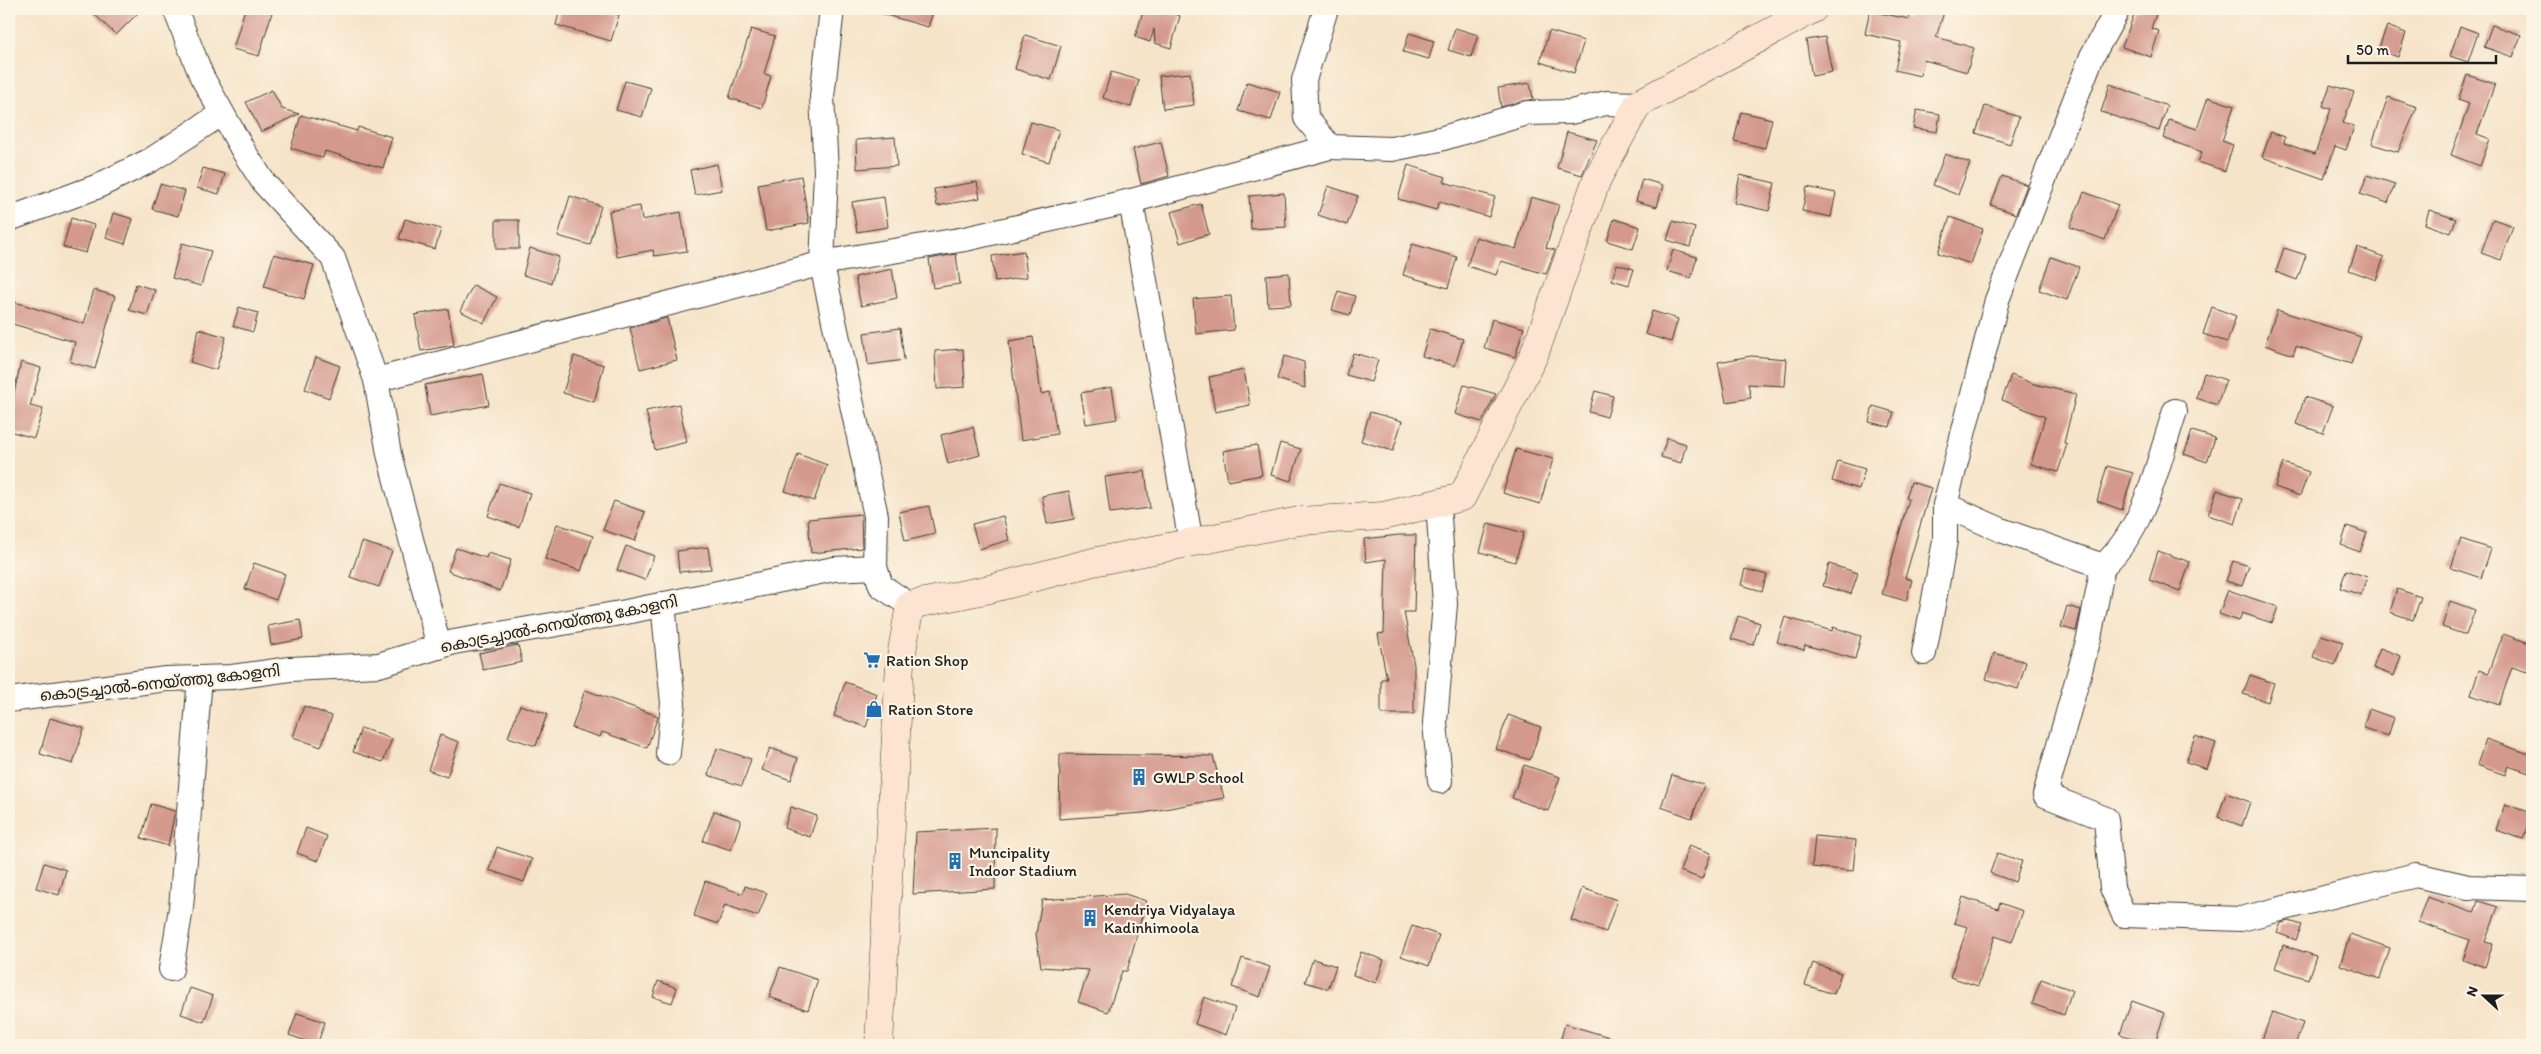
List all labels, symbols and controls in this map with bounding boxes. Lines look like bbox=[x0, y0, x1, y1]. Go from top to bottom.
scale bar bbox=[2348, 32, 2496, 64]
text: 50 m bbox=[2356, 41, 2389, 59]
street label: കൊട്രച്ചാൽ-നെയ്ത്തു കോളനി bbox=[439, 592, 679, 657]
supermarket icon: Ration Shop bbox=[862, 650, 882, 670]
place label: Ration Shop bbox=[886, 651, 968, 670]
street label: കൊട്രച്ചാൽ-നെയ്ത്തു കോളനി bbox=[39, 661, 281, 706]
shop icon: Ration Store bbox=[864, 699, 884, 719]
place label: Ration Store bbox=[888, 700, 973, 719]
building icon: GWLP School bbox=[1129, 767, 1149, 787]
place label: GWLP School bbox=[1153, 768, 1245, 787]
place label: Muncipality Indoor Stadium bbox=[969, 843, 1078, 880]
building icon: Muncipality Indoor Stadium bbox=[945, 851, 965, 871]
place label: Kendriya Vidyalaya Kadinhimoola bbox=[1104, 900, 1236, 937]
building icon: Kendriya Vidyalaya Kadinhimoola bbox=[1080, 908, 1100, 928]
north arrow bbox=[2458, 972, 2508, 1022]
text: N bbox=[2463, 984, 2482, 999]

